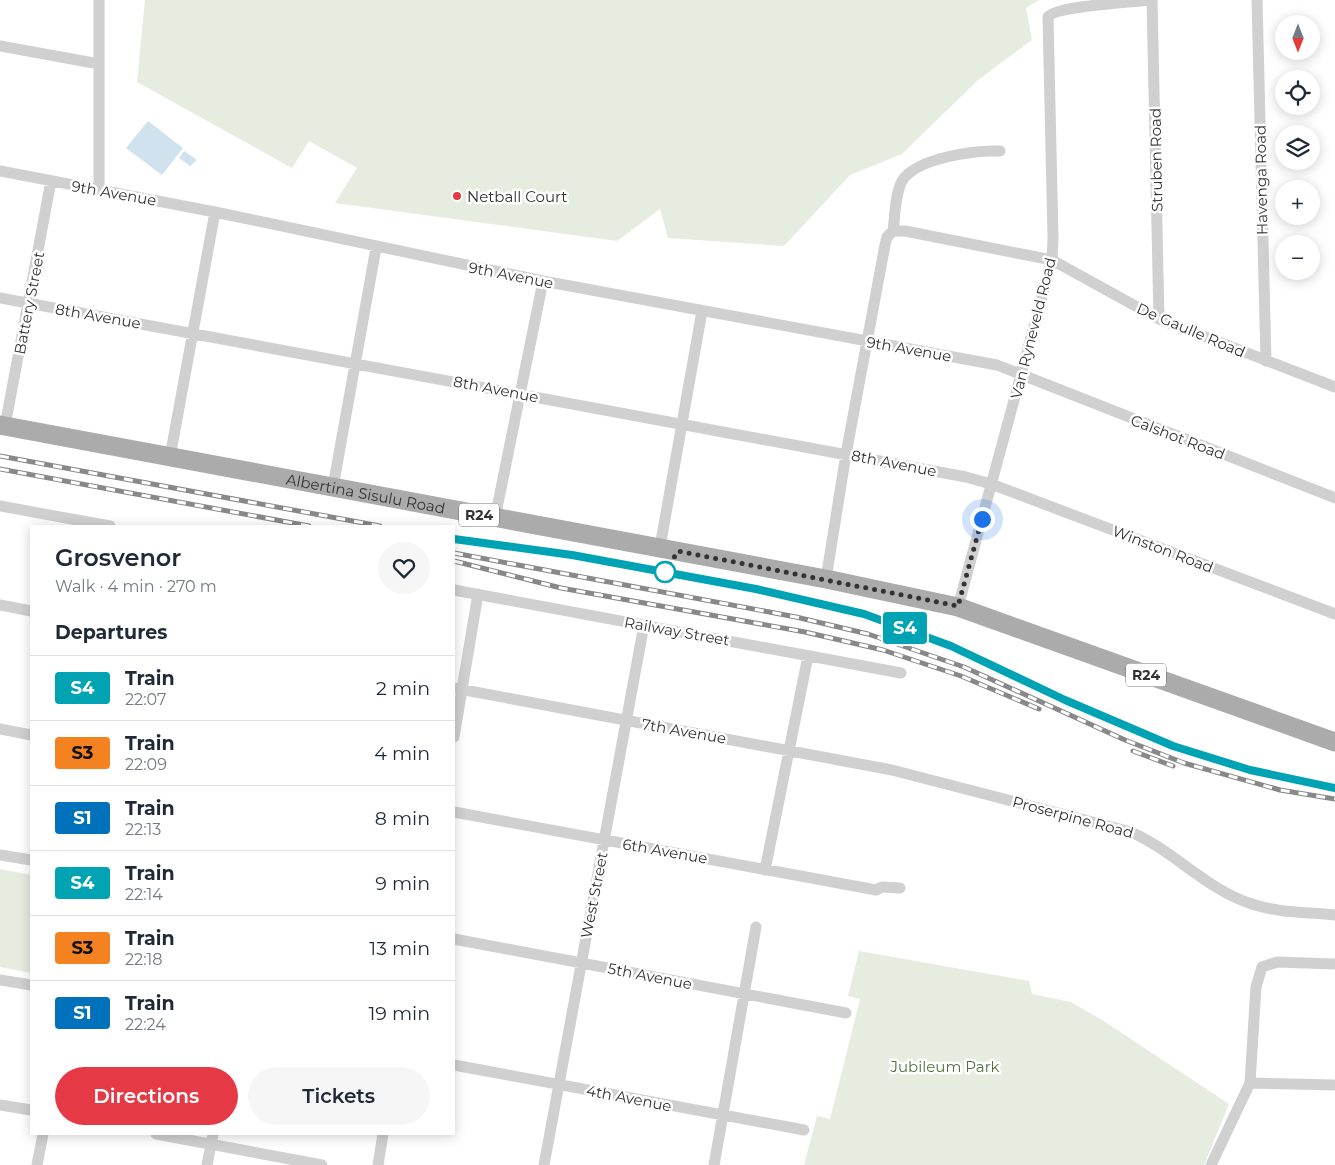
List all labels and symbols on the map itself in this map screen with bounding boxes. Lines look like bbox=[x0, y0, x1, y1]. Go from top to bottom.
north arrow bbox=[1275, 15, 1320, 60]
street label: Struben Road bbox=[1146, 108, 1166, 212]
street label: Havenga Road bbox=[1251, 125, 1271, 235]
street label: 9th Avenue bbox=[70, 176, 158, 210]
place label: Netball Court bbox=[467, 187, 567, 206]
marker: Netball Court bbox=[451, 190, 463, 202]
street label: Battery Street bbox=[10, 250, 48, 356]
street label: Van Ryneveld Road bbox=[1006, 255, 1060, 401]
street label: 9th Avenue bbox=[467, 257, 555, 293]
street label: 8th Avenue bbox=[54, 299, 142, 333]
street label: De Gaulle Road bbox=[1134, 299, 1248, 361]
street label: 9th Avenue bbox=[865, 332, 953, 366]
street label: 8th Avenue bbox=[452, 371, 540, 407]
street label: Calshot Road bbox=[1128, 410, 1228, 464]
street label: 8th Avenue bbox=[850, 445, 938, 481]
street label: Albertina Sisulu Road bbox=[285, 469, 447, 517]
road number: R24 bbox=[459, 504, 499, 526]
your location bbox=[970, 507, 995, 532]
street label: Winston Road bbox=[1110, 521, 1216, 577]
unlabelled marker bbox=[654, 561, 676, 583]
street label: Railway Street bbox=[623, 612, 731, 650]
line badge: S4 bbox=[882, 612, 928, 644]
road number: R24 bbox=[1126, 664, 1166, 686]
street label: 7th Avenue bbox=[640, 714, 728, 748]
street label: Proserpine Road bbox=[1010, 792, 1136, 842]
street label: 6th Avenue bbox=[621, 834, 709, 868]
street label: West Street bbox=[576, 850, 612, 940]
street label: 5th Avenue bbox=[606, 959, 694, 993]
park label: Jubileum Park bbox=[889, 1057, 1000, 1076]
street label: 4th Avenue bbox=[585, 1080, 673, 1116]

